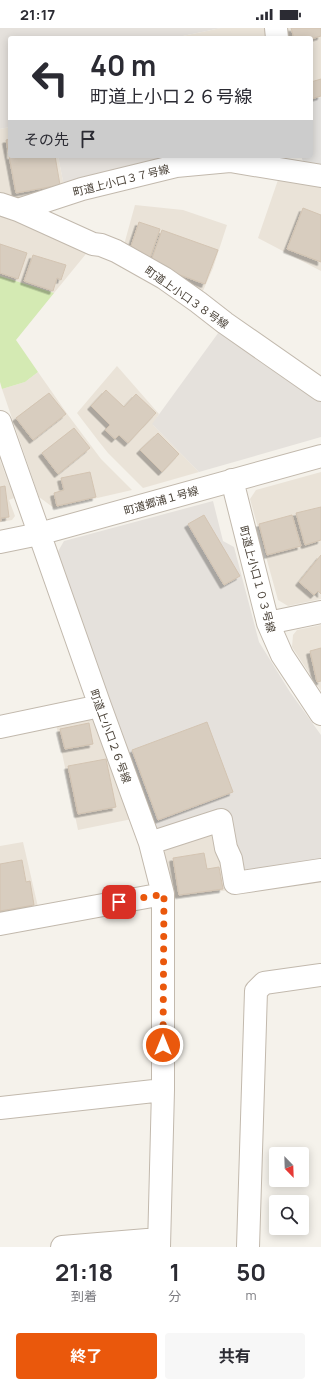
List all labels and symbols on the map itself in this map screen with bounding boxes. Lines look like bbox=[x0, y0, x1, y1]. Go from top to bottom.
street label: 町道上小口３７号線 bbox=[71, 161, 171, 199]
street label: 町道上小口３８号線 bbox=[142, 262, 232, 332]
street label: 町道郷浦１号線 bbox=[122, 482, 200, 518]
street label: 町道上小口１０３号線 bbox=[237, 524, 279, 634]
street label: 町道上小口２６号線 bbox=[87, 687, 135, 785]
pin bbox=[102, 885, 136, 919]
position arrow bbox=[142, 1024, 184, 1066]
north arrow bbox=[269, 1147, 309, 1187]

